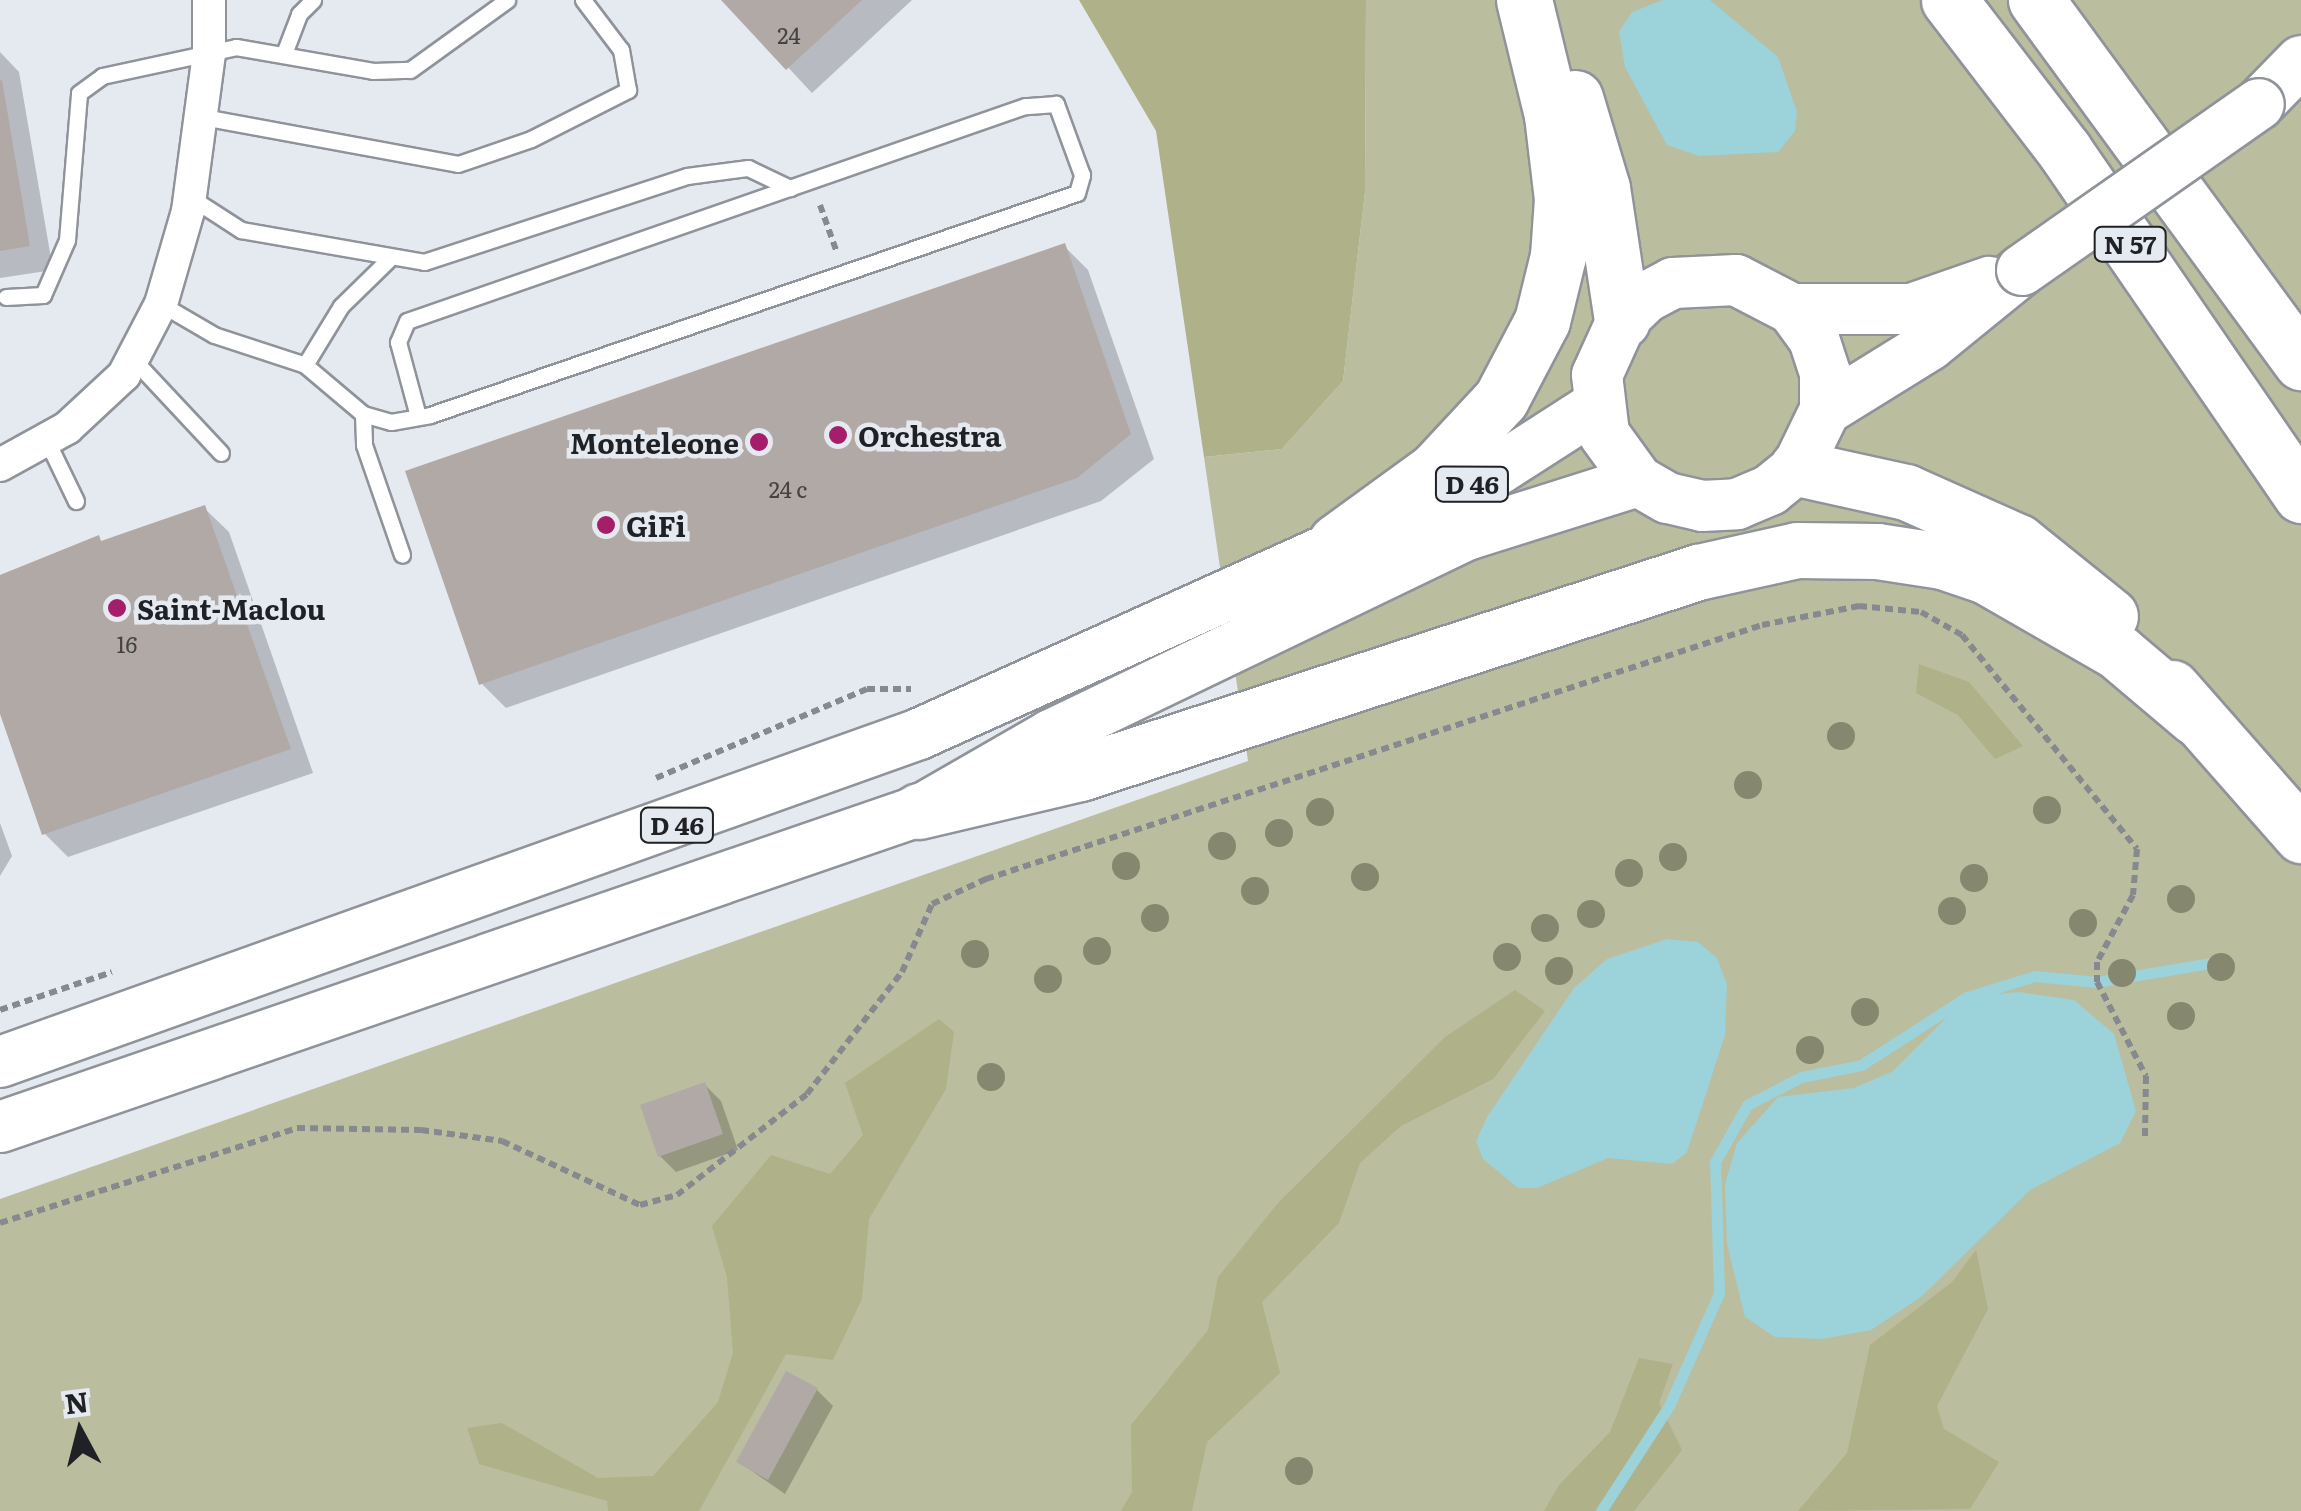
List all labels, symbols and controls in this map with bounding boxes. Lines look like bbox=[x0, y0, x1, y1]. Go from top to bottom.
house number: 24 bbox=[777, 22, 801, 48]
road number: N 57 bbox=[2092, 224, 2168, 264]
place label: Orchestra bbox=[858, 418, 1001, 452]
marker: Orchestra bbox=[827, 424, 849, 446]
place label: Monteleone bbox=[570, 425, 739, 459]
marker: Monteleone bbox=[748, 431, 770, 453]
road number: D 46 bbox=[1434, 464, 1510, 504]
house number: 24 c bbox=[769, 476, 807, 502]
place label: GiFi bbox=[626, 508, 686, 542]
marker: GiFi bbox=[595, 514, 617, 536]
place label: Saint-Maclou bbox=[137, 591, 326, 625]
marker: Saint-Maclou bbox=[106, 597, 128, 619]
house number: 16 bbox=[117, 631, 137, 657]
road number: D 46 bbox=[640, 805, 714, 845]
text: N bbox=[62, 1379, 91, 1423]
north arrow bbox=[30, 1381, 130, 1481]

